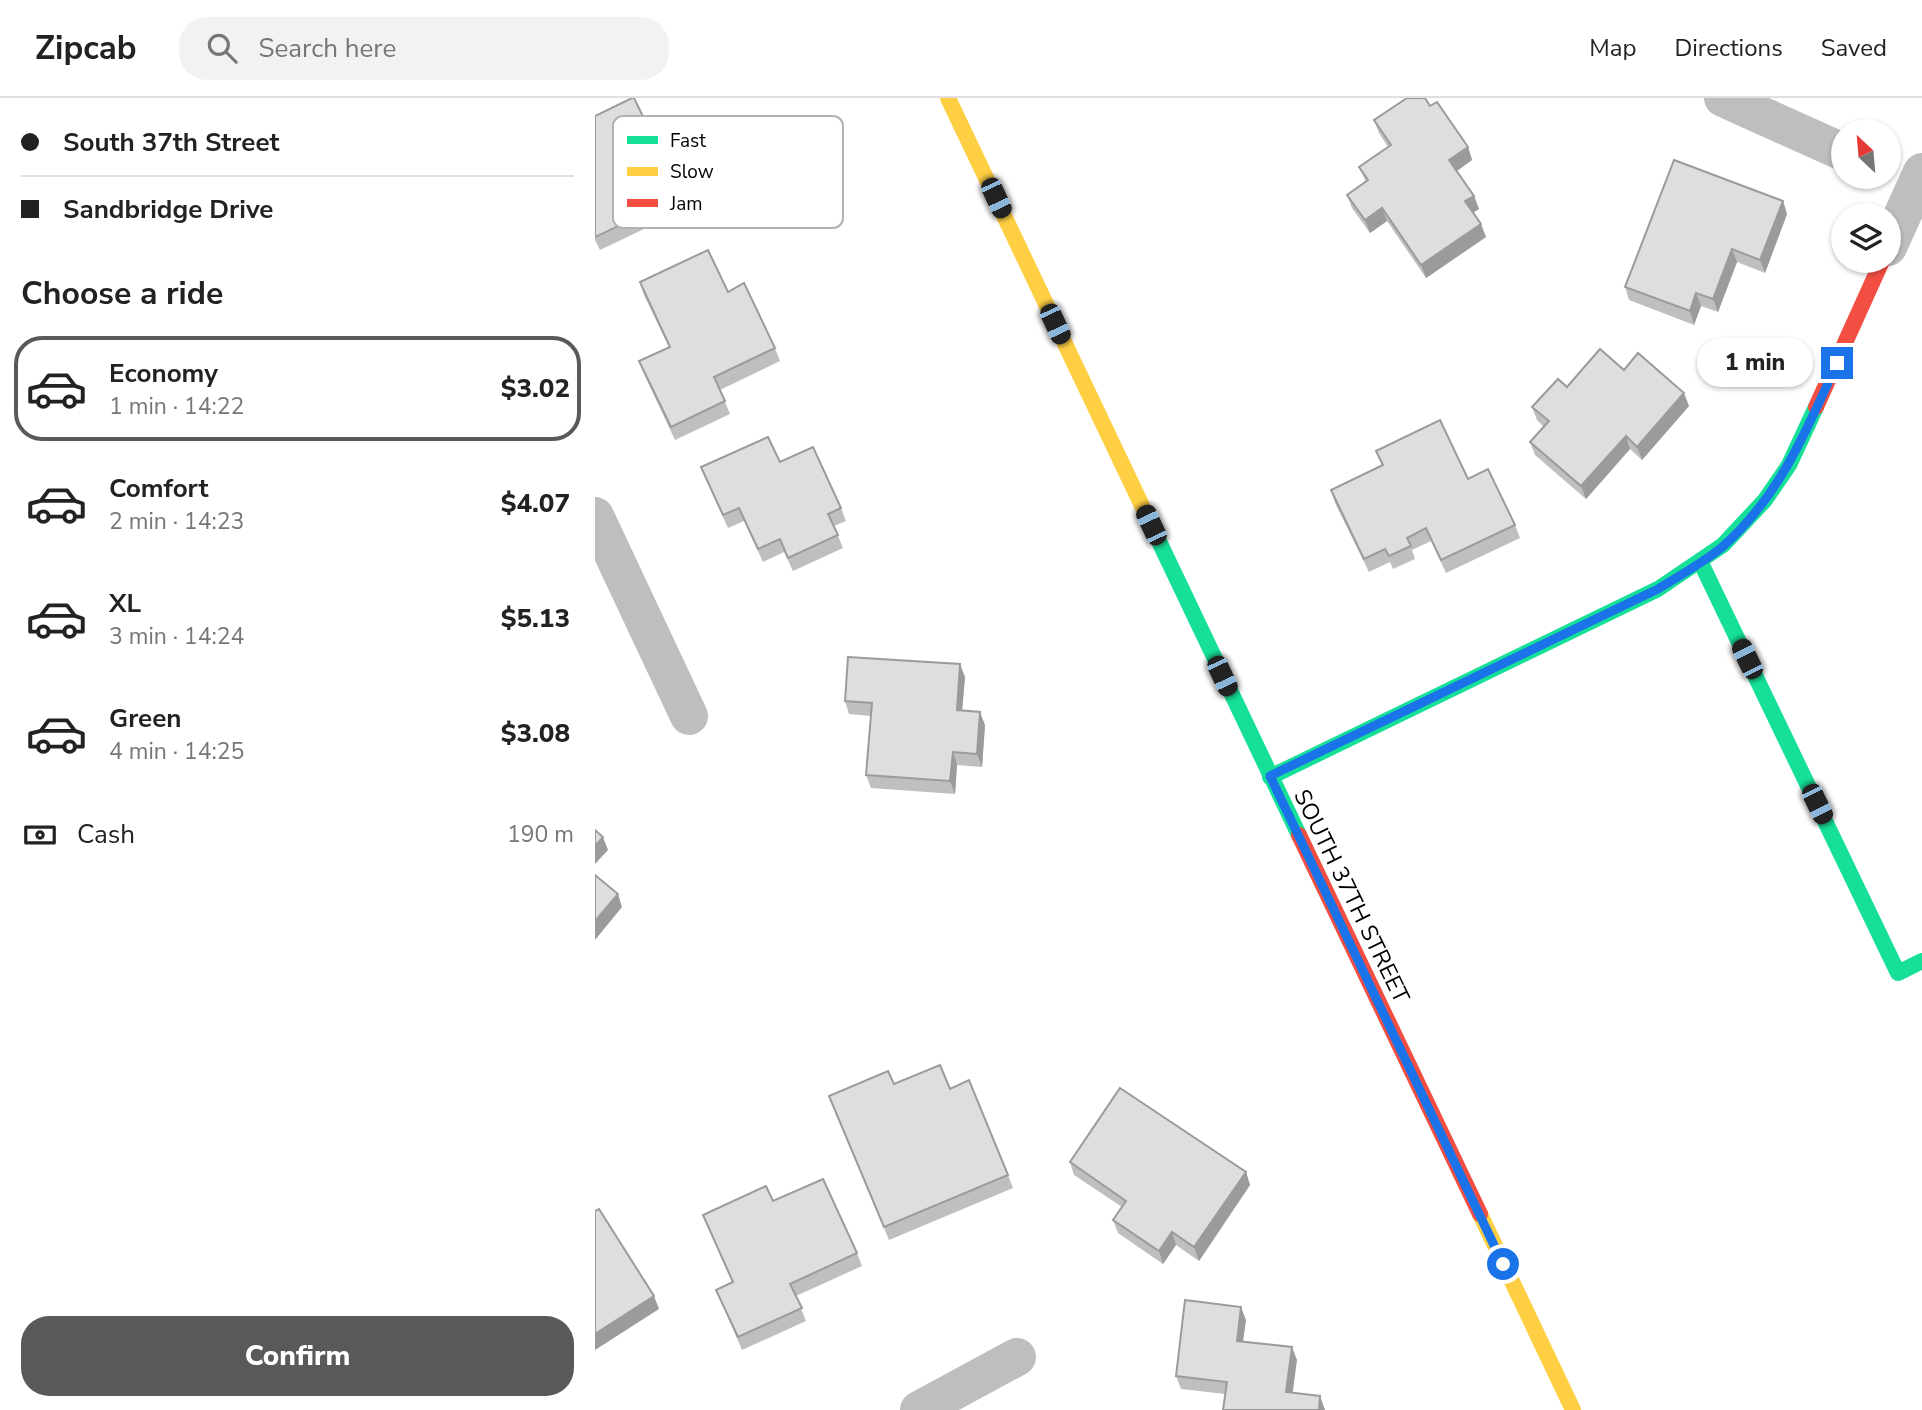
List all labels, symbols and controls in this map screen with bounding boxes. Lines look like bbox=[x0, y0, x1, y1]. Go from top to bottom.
search box bbox=[179, 17, 669, 80]
text: Zipcab bbox=[35, 26, 137, 71]
icon: search bbox=[203, 29, 241, 67]
text: Search here bbox=[259, 31, 396, 66]
text: Map bbox=[1589, 32, 1636, 64]
text: Directions bbox=[1674, 32, 1783, 64]
text: Saved bbox=[1821, 32, 1887, 64]
legend bbox=[613, 116, 843, 228]
north arrow bbox=[1831, 119, 1901, 189]
map controls bbox=[1831, 119, 1901, 273]
text: South 37th Street bbox=[63, 125, 279, 160]
text: Fast bbox=[670, 128, 706, 154]
text: Slow bbox=[670, 159, 714, 185]
car bbox=[978, 175, 1015, 221]
text: Jam bbox=[669, 191, 703, 217]
text: Sandbridge Drive bbox=[63, 192, 273, 227]
button: layers bbox=[1831, 203, 1901, 273]
text: Choose a ride bbox=[21, 272, 223, 315]
car bbox=[1037, 301, 1074, 347]
callout: 1 min bbox=[1697, 338, 1813, 388]
text: 1 min bbox=[1725, 347, 1785, 378]
route end bbox=[1821, 347, 1853, 379]
text: Economy bbox=[109, 356, 218, 391]
icon: car bbox=[25, 357, 88, 420]
text: $3.02 bbox=[501, 371, 570, 406]
text: 1 min · 14:22 bbox=[109, 391, 244, 422]
text: Comfort bbox=[109, 471, 209, 506]
icon: car bbox=[25, 472, 88, 535]
text: $4.07 bbox=[501, 486, 570, 521]
car bbox=[1133, 502, 1170, 548]
text: 2 min · 14:23 bbox=[109, 506, 244, 537]
text: XL bbox=[109, 586, 141, 621]
icon: car bbox=[25, 587, 88, 650]
text: $5.13 bbox=[501, 601, 570, 636]
text: 3 min · 14:24 bbox=[109, 621, 244, 652]
car bbox=[1729, 636, 1766, 682]
car bbox=[1204, 653, 1241, 699]
text: Green bbox=[109, 701, 182, 736]
icon: car bbox=[25, 702, 88, 765]
text: $3.08 bbox=[501, 716, 570, 751]
text: 4 min · 14:25 bbox=[109, 736, 244, 767]
car bbox=[1799, 781, 1836, 827]
street label: SOUTH 37TH STREET bbox=[1286, 784, 1417, 1008]
icon: cash bbox=[21, 816, 59, 854]
text: Cash bbox=[77, 817, 135, 852]
text: 190 m bbox=[507, 819, 574, 850]
route start bbox=[1487, 1248, 1519, 1280]
button: Confirm bbox=[21, 1316, 574, 1396]

